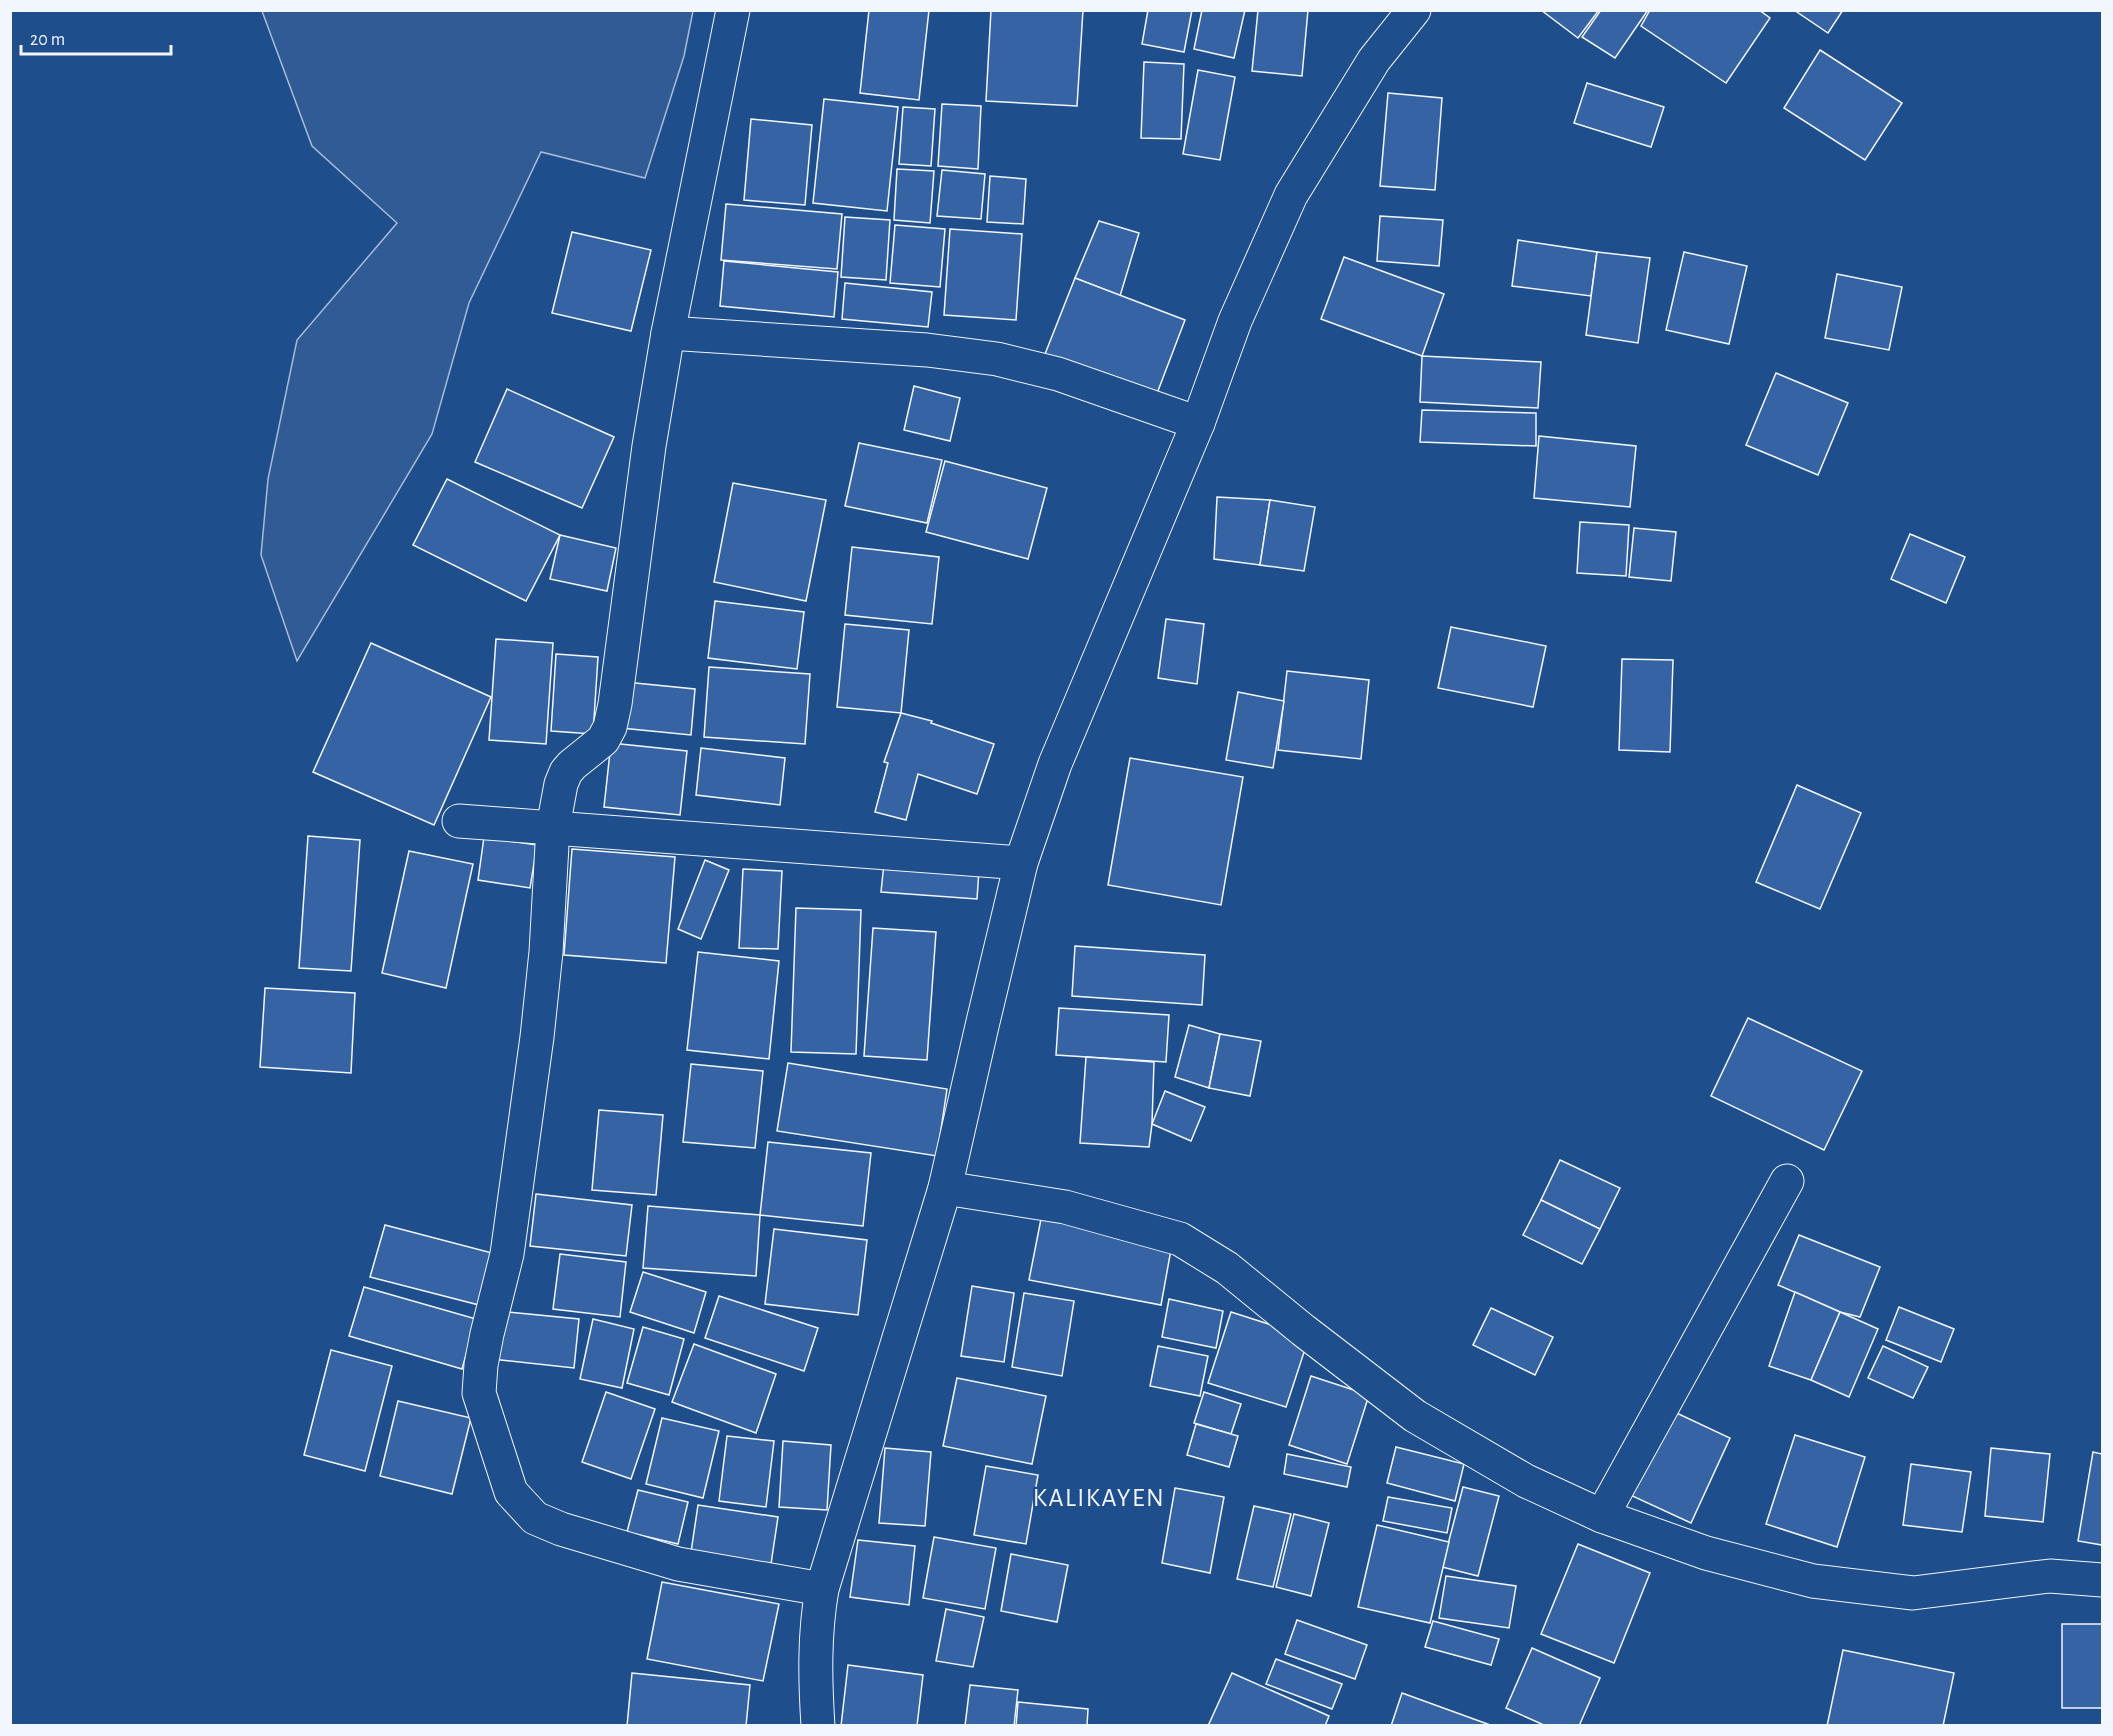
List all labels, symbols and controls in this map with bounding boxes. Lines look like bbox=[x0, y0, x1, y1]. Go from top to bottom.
scale bar bbox=[21, 18, 171, 56]
text: 20 m bbox=[30, 31, 65, 49]
district label: KALIKAYEN bbox=[1033, 1485, 1165, 1511]

